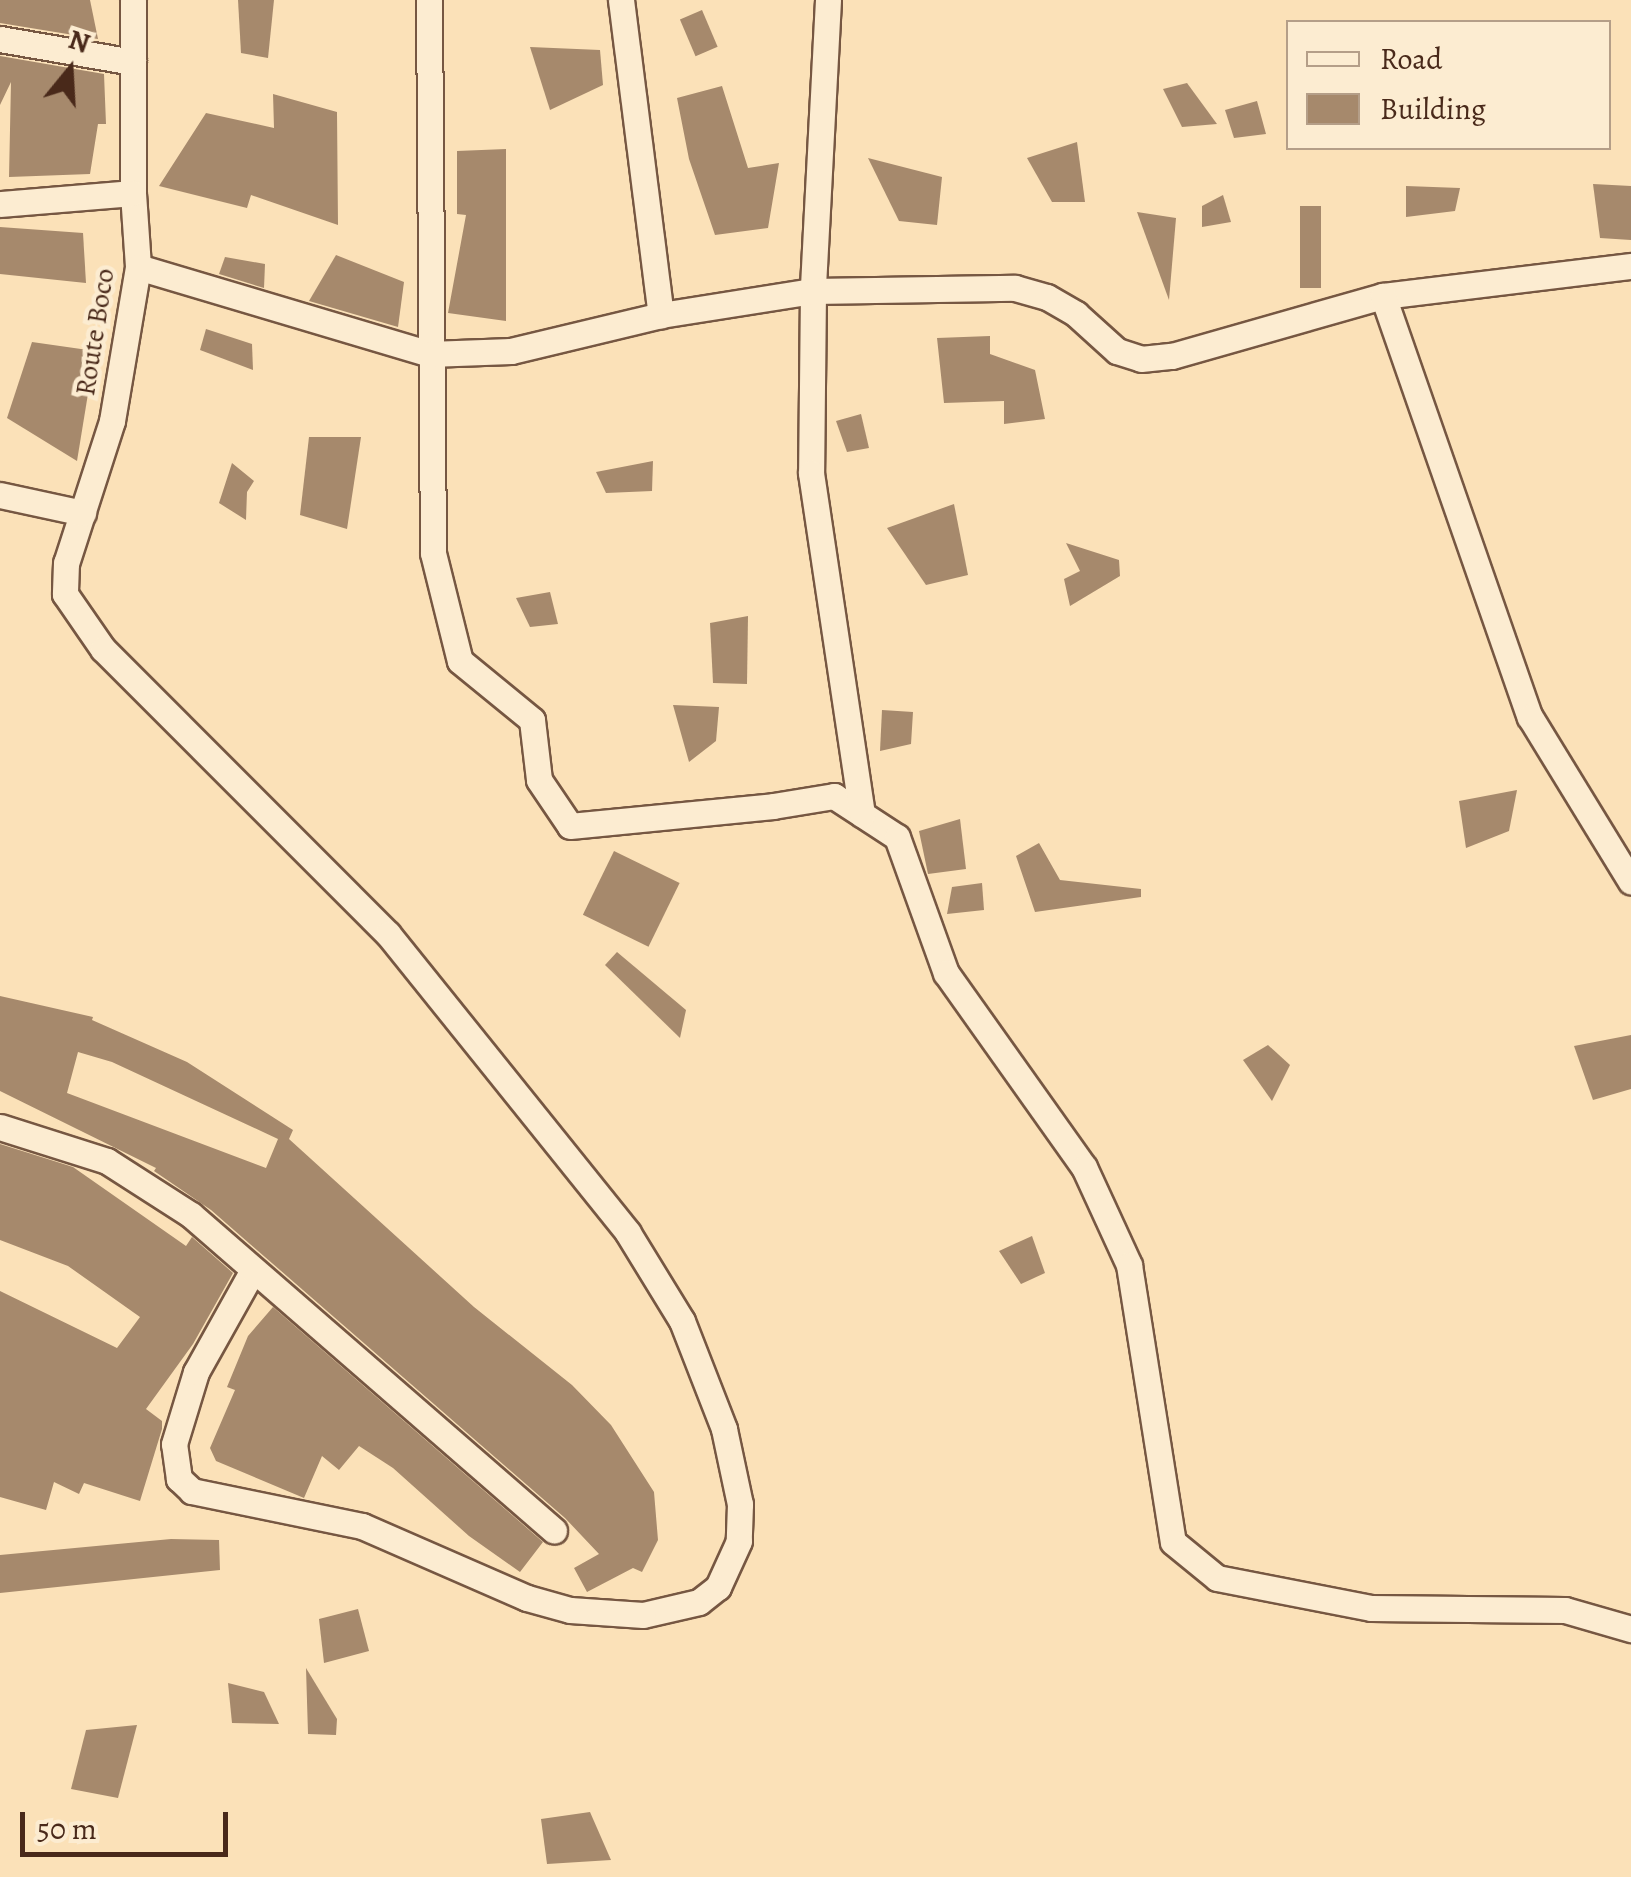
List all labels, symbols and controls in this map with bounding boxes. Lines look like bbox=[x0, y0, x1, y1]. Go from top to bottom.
north arrow bbox=[20, 20, 120, 120]
text: N bbox=[64, 20, 95, 63]
legend bbox=[1286, 20, 1611, 150]
text: Road bbox=[1380, 39, 1442, 79]
text: Building bbox=[1380, 89, 1486, 129]
street label: Route Boco bbox=[68, 266, 122, 398]
scale bar bbox=[25, 1792, 232, 1854]
text: 50 m bbox=[37, 1809, 97, 1849]

